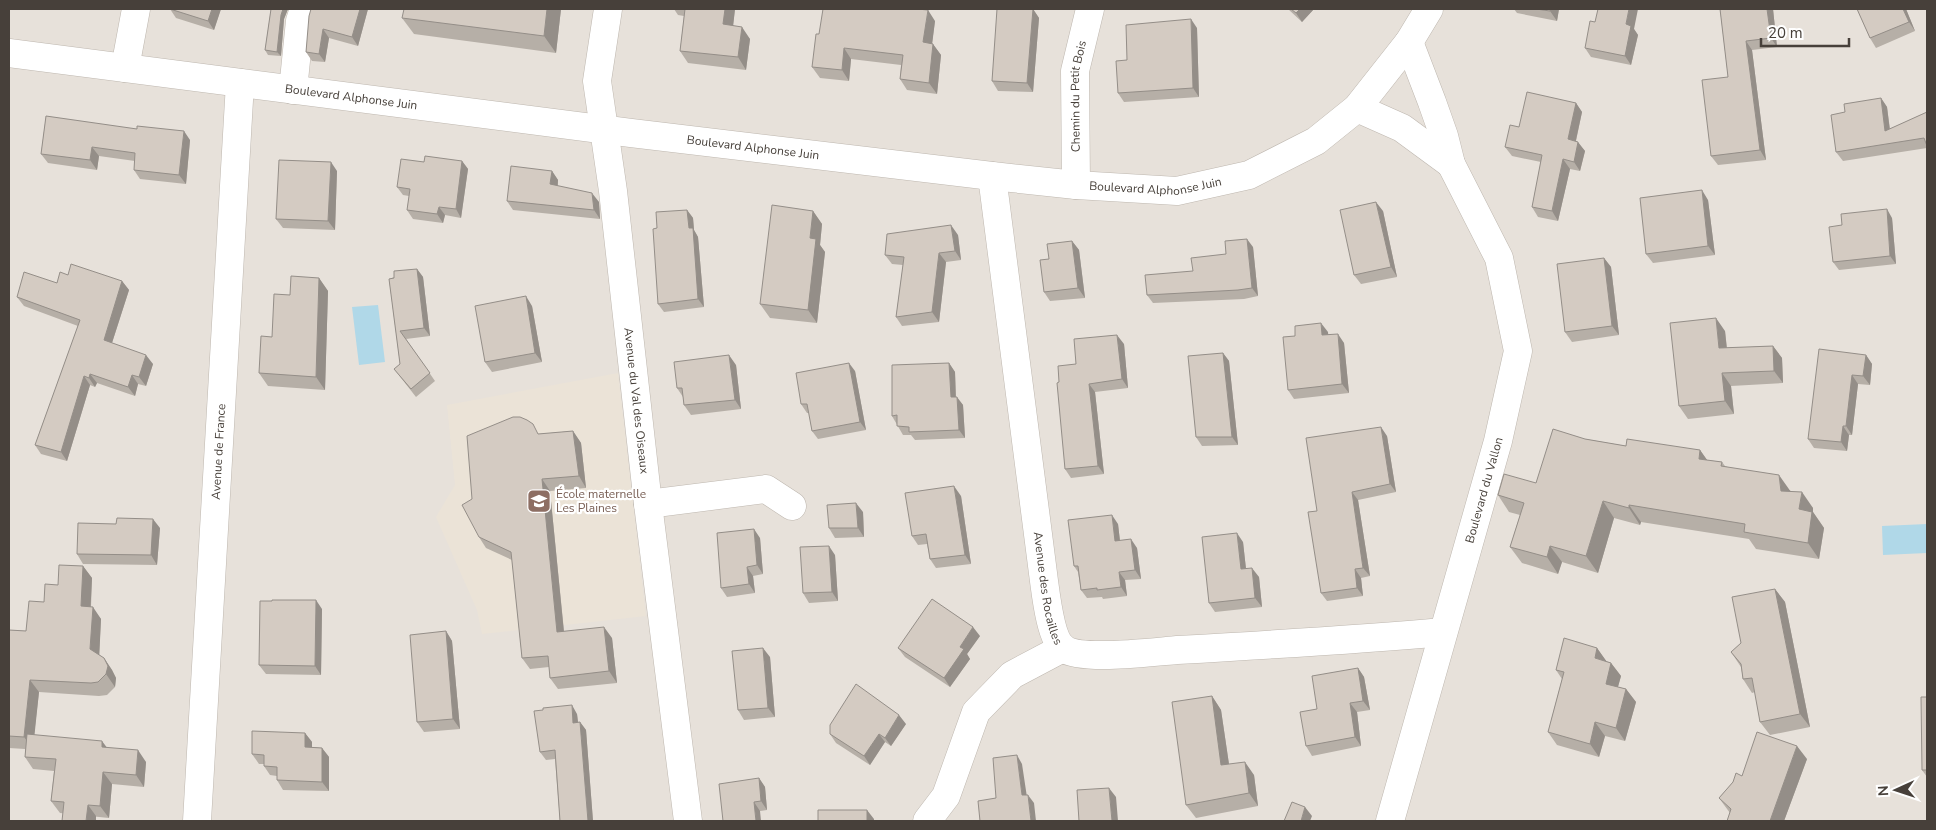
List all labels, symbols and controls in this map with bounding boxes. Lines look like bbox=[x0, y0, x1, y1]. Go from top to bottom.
scale bar bbox=[1761, 15, 1848, 47]
text: 20 m bbox=[1768, 23, 1803, 43]
street label: Chemin du Petit Bois bbox=[1067, 39, 1090, 152]
street label: Boulevard Alphonse Juin bbox=[284, 81, 418, 113]
street label: Boulevard Alphonse Juin bbox=[686, 132, 820, 163]
street label: Boulevard Alphonse Juin bbox=[1089, 173, 1223, 199]
street label: Avenue du Val des Oiseaux bbox=[620, 327, 653, 475]
street label: Avenue de France bbox=[208, 403, 229, 500]
street label: Boulevard du Vallon bbox=[1461, 436, 1507, 545]
place label: École maternelle Les Plaines bbox=[556, 486, 646, 516]
school or university icon: École maternelle Les Plaines bbox=[526, 488, 552, 514]
street label: Avenue des Rocailles bbox=[1030, 531, 1066, 648]
north arrow bbox=[1871, 765, 1921, 815]
text: N bbox=[1874, 785, 1893, 796]

